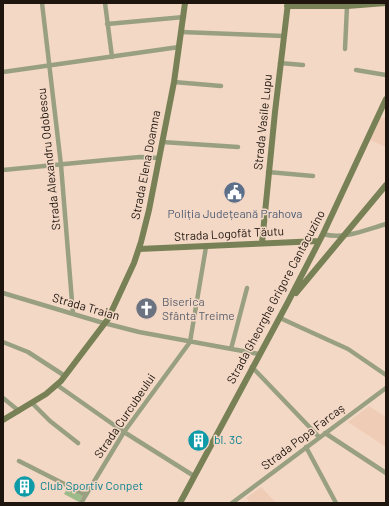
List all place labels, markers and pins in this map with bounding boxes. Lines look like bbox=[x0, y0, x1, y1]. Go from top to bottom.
public building icon: Poliția Județeană Prahova bbox=[222, 180, 248, 206]
place label: Poliția Județeană Prahova bbox=[167, 206, 303, 220]
place label: Biserica Sfânta Treime bbox=[162, 294, 235, 322]
church icon: Biserica Sfânta Treime bbox=[134, 296, 160, 322]
building icon: bl. 3C bbox=[185, 427, 211, 453]
place label: bl. 3C bbox=[214, 432, 243, 446]
building icon: Club Sportiv Conpet bbox=[12, 473, 38, 499]
place label: Club Sportiv Conpet bbox=[40, 478, 143, 492]

